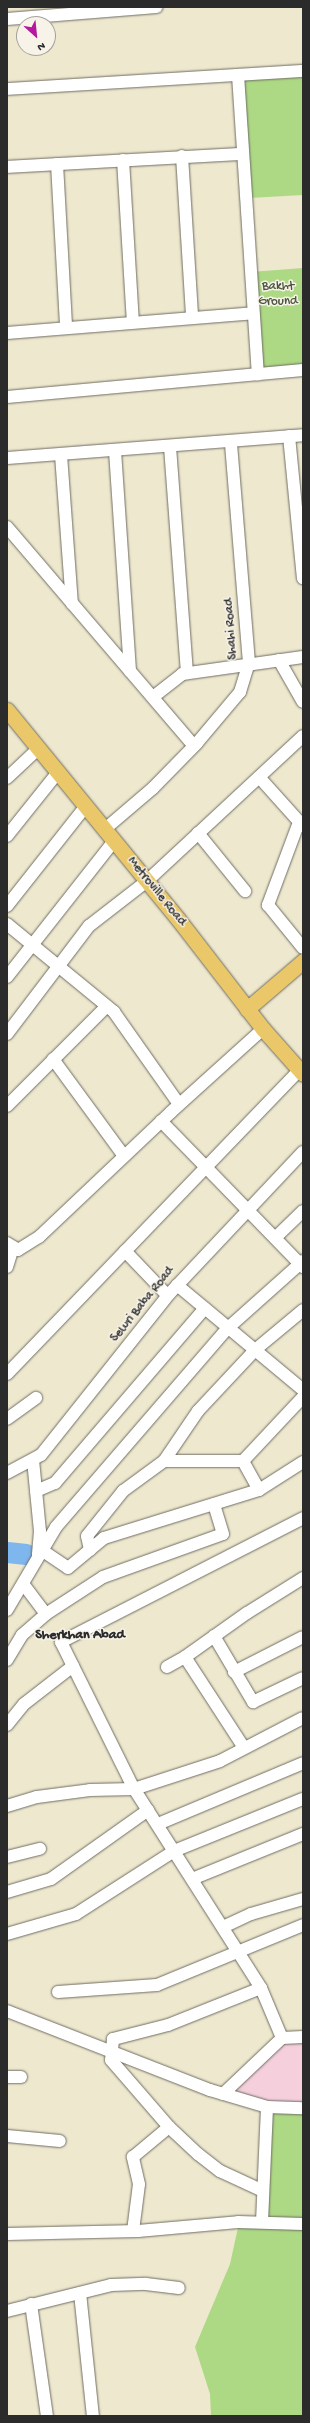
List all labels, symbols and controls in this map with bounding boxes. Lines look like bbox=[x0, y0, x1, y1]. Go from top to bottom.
north arrow bbox=[16, 16, 56, 56]
text: N bbox=[35, 39, 47, 53]
park label: Bakht Ground bbox=[258, 280, 298, 311]
street label: Shahi Road bbox=[222, 598, 242, 660]
street label: Metroville Road bbox=[123, 854, 189, 930]
street label: Sewri Baba Road bbox=[108, 1264, 178, 1346]
district label: Sherkhan Abad bbox=[35, 1628, 125, 1644]

